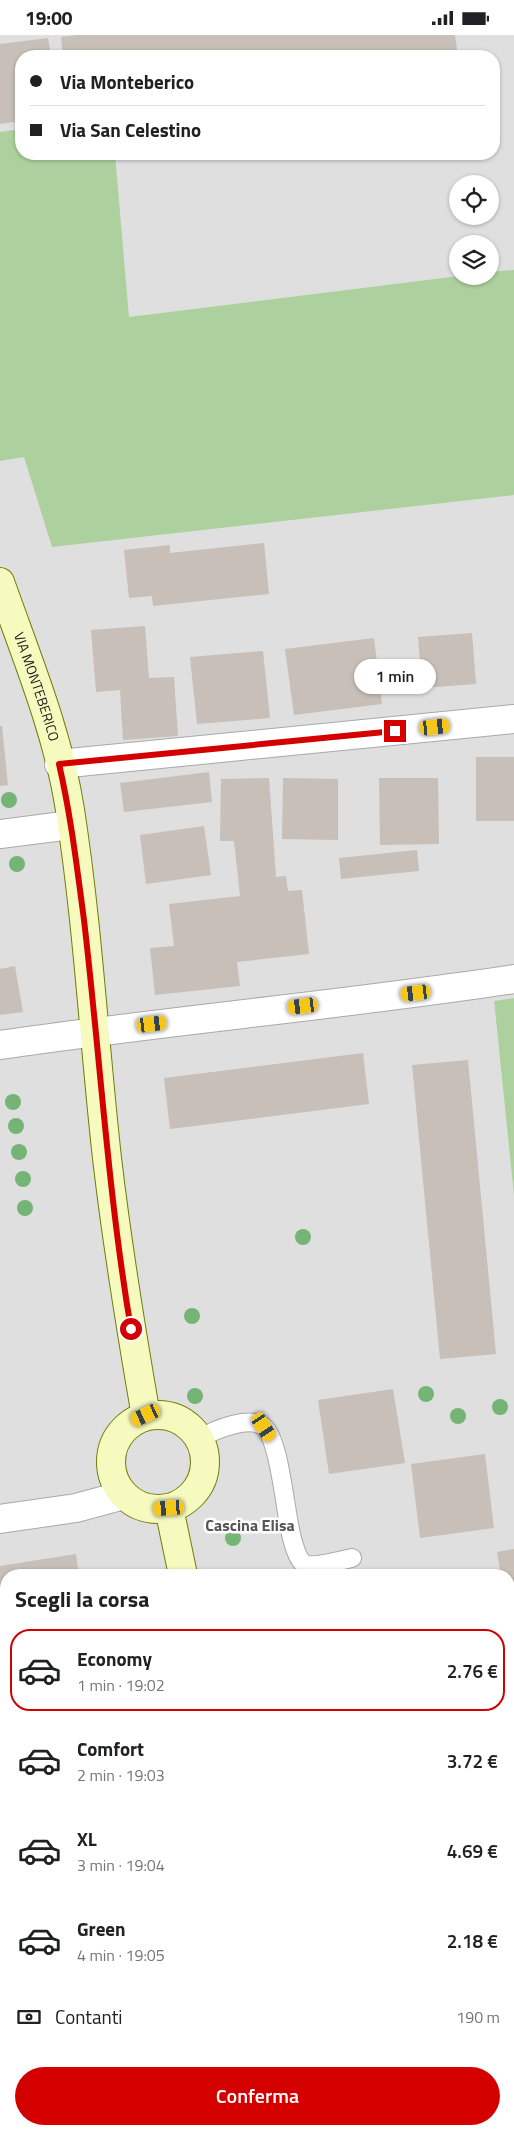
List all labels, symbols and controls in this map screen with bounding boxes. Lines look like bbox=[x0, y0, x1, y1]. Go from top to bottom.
text: 19:00 bbox=[25, 3, 72, 32]
text: Via Monteberico bbox=[60, 67, 194, 96]
text: Via San Celestino bbox=[60, 115, 201, 144]
map controls bbox=[449, 175, 499, 285]
button: locate bbox=[449, 175, 499, 225]
button: layers bbox=[449, 235, 499, 285]
street label: VIA MONTEBERICO bbox=[9, 629, 65, 744]
callout: 1 min bbox=[354, 659, 436, 693]
text: 1 min bbox=[376, 664, 414, 688]
car bbox=[419, 718, 450, 736]
route end bbox=[384, 720, 406, 742]
car bbox=[400, 984, 431, 1002]
car bbox=[287, 997, 318, 1015]
car bbox=[136, 1015, 167, 1033]
route start bbox=[120, 1318, 142, 1340]
car bbox=[129, 1402, 162, 1428]
car bbox=[249, 1410, 278, 1444]
car bbox=[153, 1499, 184, 1517]
district label: Cascina Elisa bbox=[205, 1513, 295, 1537]
text: Scegli la corsa bbox=[15, 1582, 149, 1616]
text: Economy bbox=[77, 1644, 152, 1673]
icon: car bbox=[17, 1648, 62, 1693]
text: 2.76 € bbox=[447, 1656, 498, 1685]
text: 1 min · 19:02 bbox=[77, 1673, 165, 1697]
text: Comfort bbox=[77, 1734, 144, 1763]
icon: car bbox=[17, 1738, 62, 1783]
text: 3.72 € bbox=[447, 1746, 498, 1775]
text: 2 min · 19:03 bbox=[77, 1763, 165, 1787]
text: XL bbox=[77, 1824, 97, 1853]
icon: car bbox=[17, 1828, 62, 1873]
text: 4.69 € bbox=[447, 1836, 498, 1865]
text: 3 min · 19:04 bbox=[77, 1853, 165, 1877]
text: Green bbox=[77, 1914, 126, 1943]
icon: car bbox=[17, 1918, 62, 1963]
text: 2.18 € bbox=[447, 1926, 498, 1955]
text: 4 min · 19:05 bbox=[77, 1943, 165, 1967]
text: Contanti bbox=[55, 2002, 123, 2031]
icon: cash bbox=[15, 2003, 43, 2031]
text: 190 m bbox=[456, 2005, 500, 2029]
button: Conferma bbox=[15, 2067, 500, 2125]

